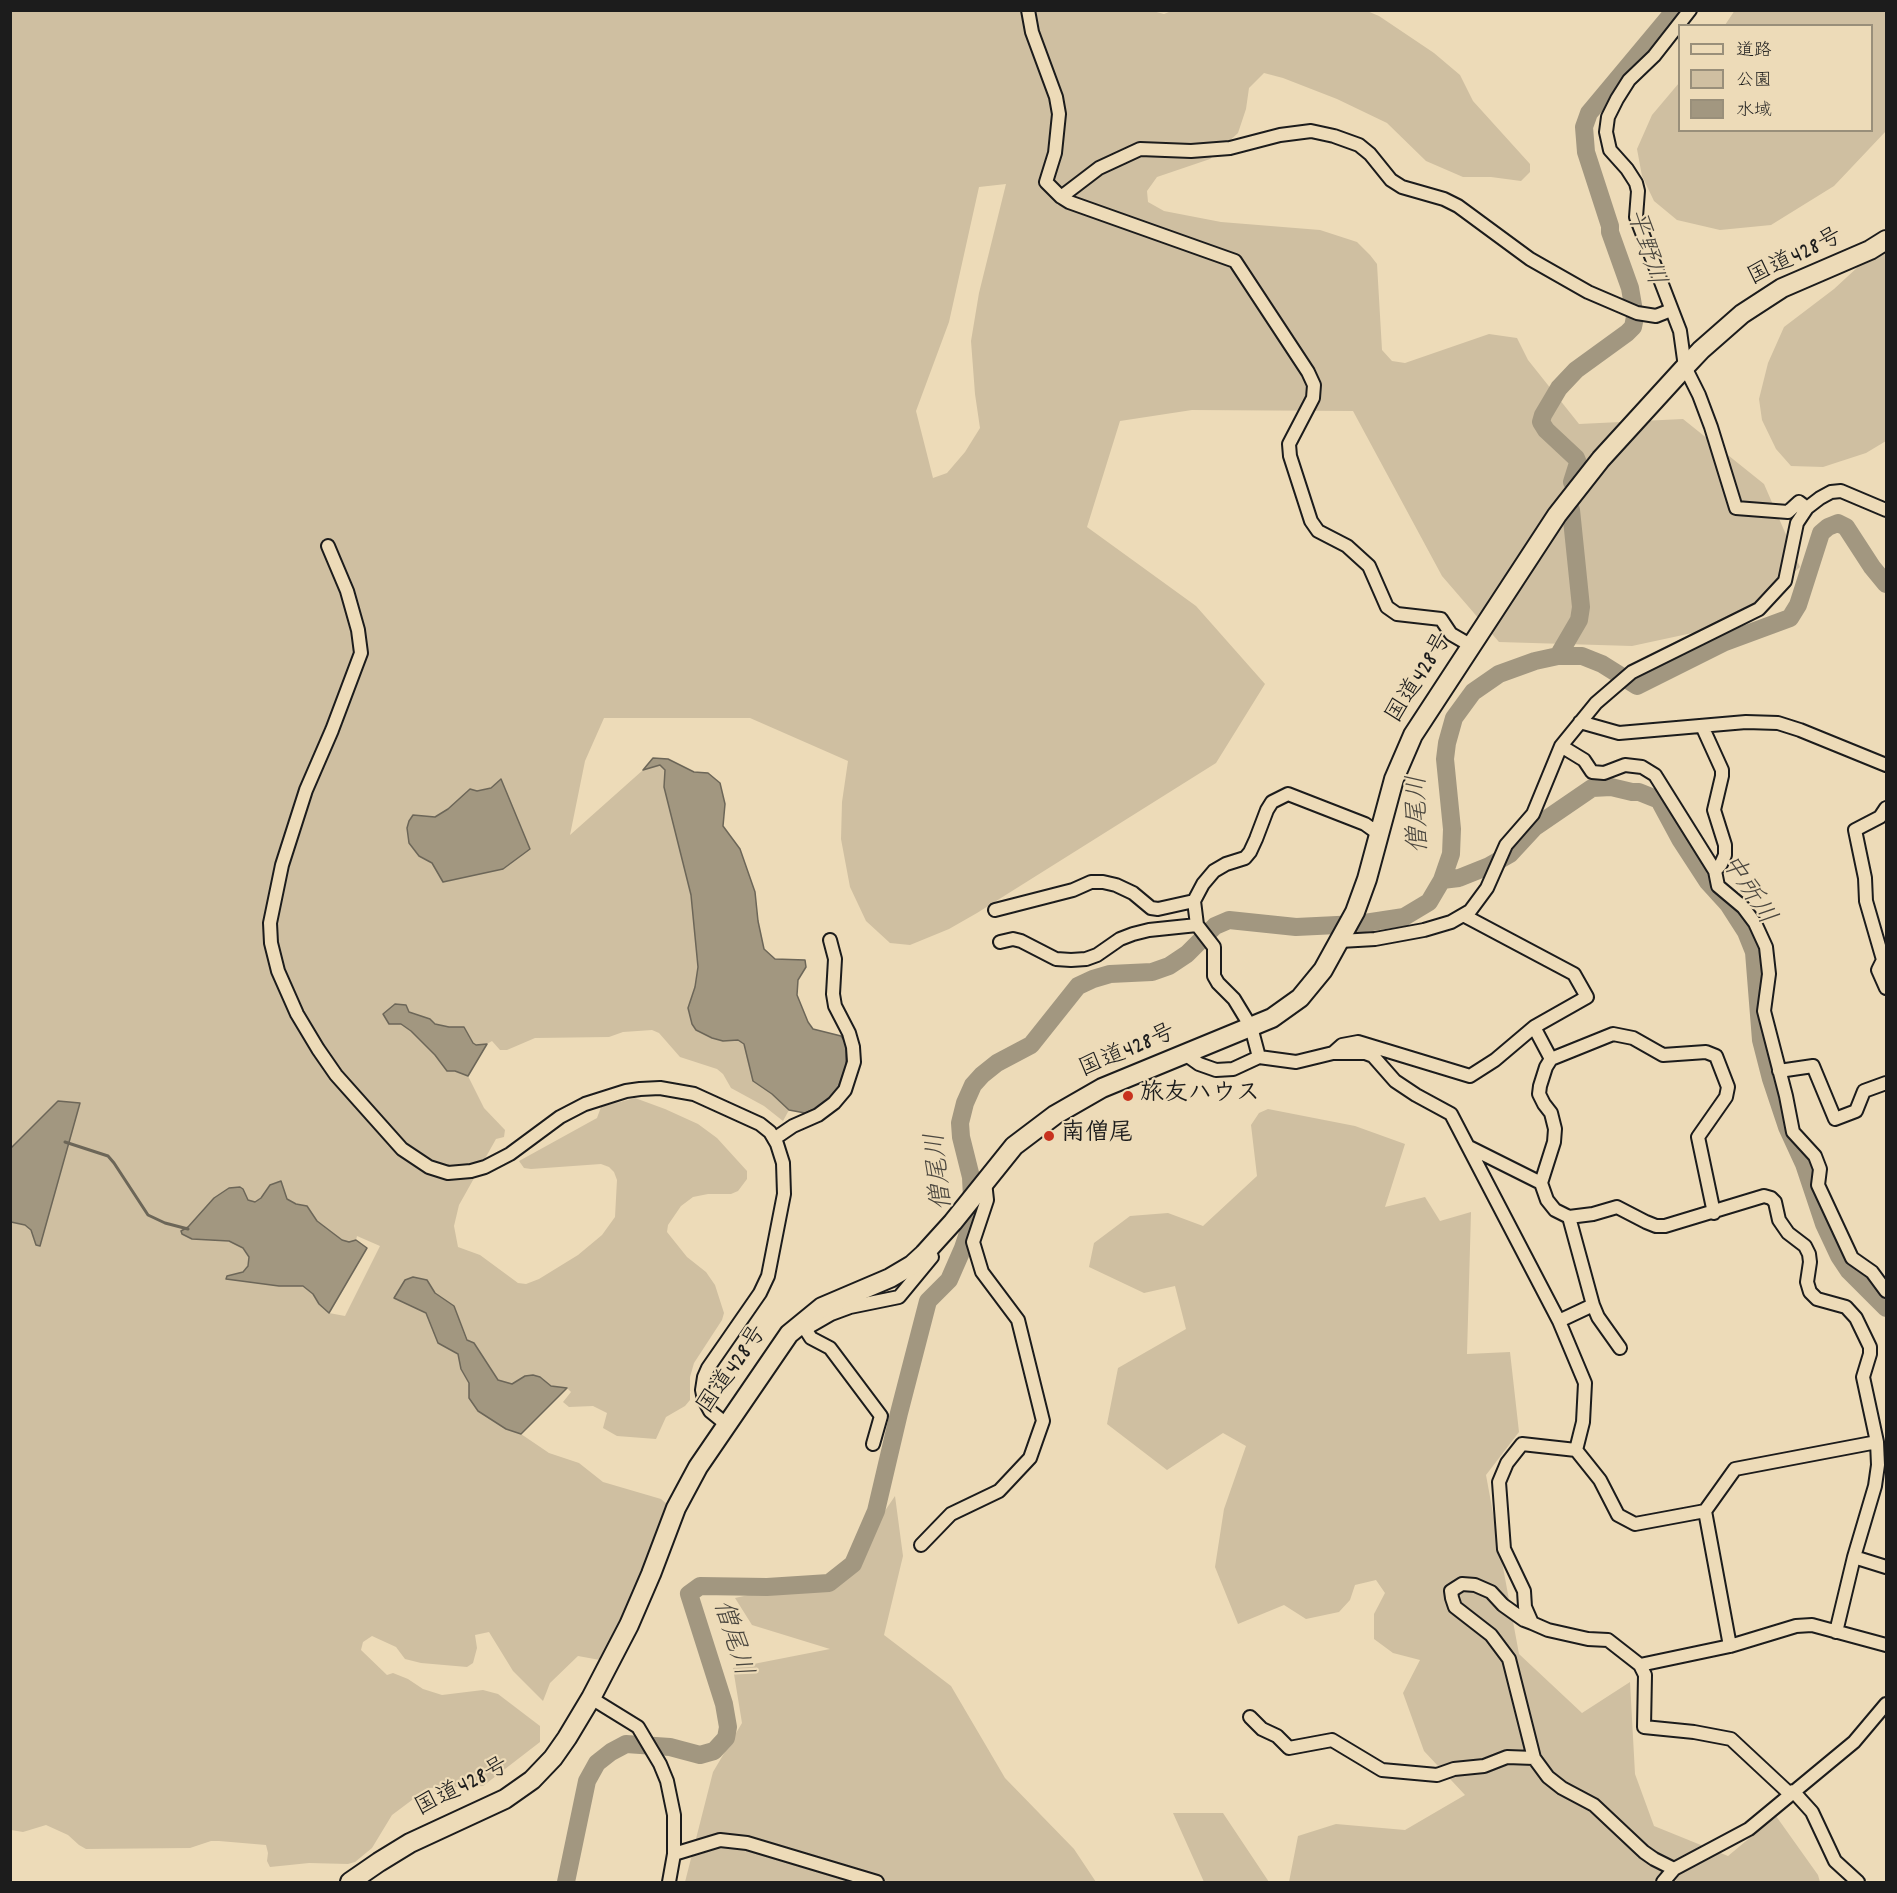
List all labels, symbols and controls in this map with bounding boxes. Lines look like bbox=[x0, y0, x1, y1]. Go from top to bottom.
legend bbox=[1678, 24, 1873, 132]
text: 道路 bbox=[1736, 39, 1772, 64]
text: 公園 bbox=[1736, 69, 1772, 94]
text: 水域 bbox=[1736, 99, 1772, 124]
water label: 平野川 bbox=[1617, 206, 1669, 290]
street label: 国道428号 bbox=[1744, 224, 1848, 294]
street label: 国道428号 bbox=[1382, 628, 1460, 730]
water label: 僧尾川 bbox=[1405, 775, 1437, 853]
water label: 中所川 bbox=[1712, 850, 1780, 932]
street label: 国道428号 bbox=[1075, 1020, 1181, 1086]
place label: 旅友ハウス bbox=[1140, 1082, 1260, 1110]
marker: 旅友ハウス bbox=[1121, 1089, 1135, 1103]
place label: 南僧尾 bbox=[1061, 1122, 1133, 1150]
marker: 南僧尾 bbox=[1042, 1129, 1056, 1143]
water label: 僧尾川 bbox=[922, 1131, 962, 1211]
street label: 国道428号 bbox=[693, 1321, 775, 1421]
water label: 僧尾川 bbox=[704, 1597, 756, 1681]
street label: 国道428号 bbox=[411, 1753, 515, 1825]

